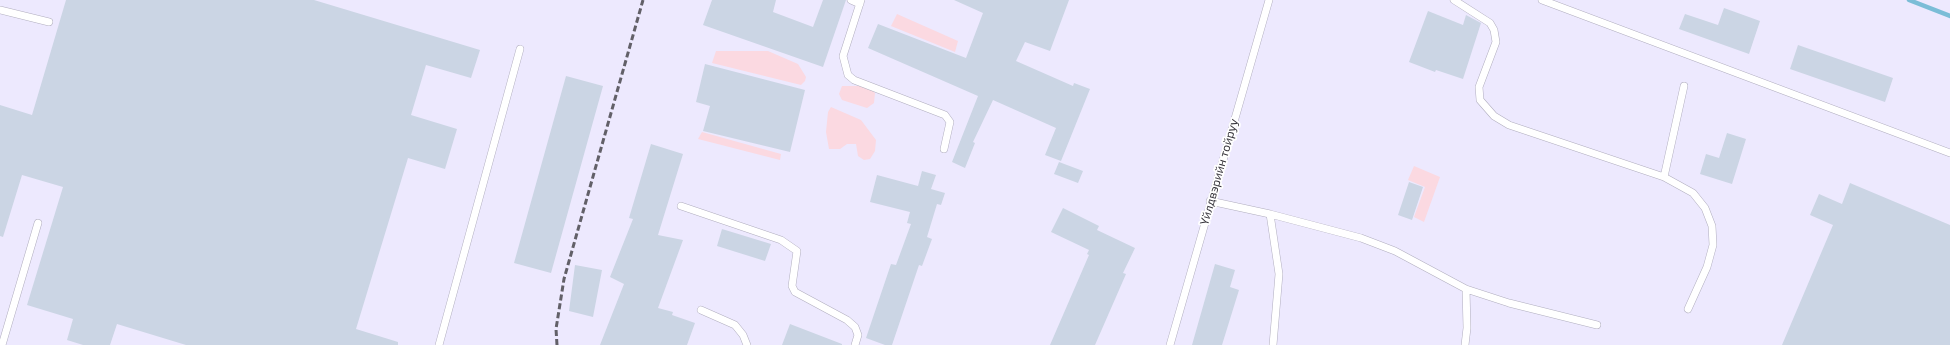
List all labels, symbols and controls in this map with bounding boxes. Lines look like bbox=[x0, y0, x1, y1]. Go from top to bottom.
street label: Үйлдвэрийн тойруу bbox=[1197, 117, 1241, 227]

